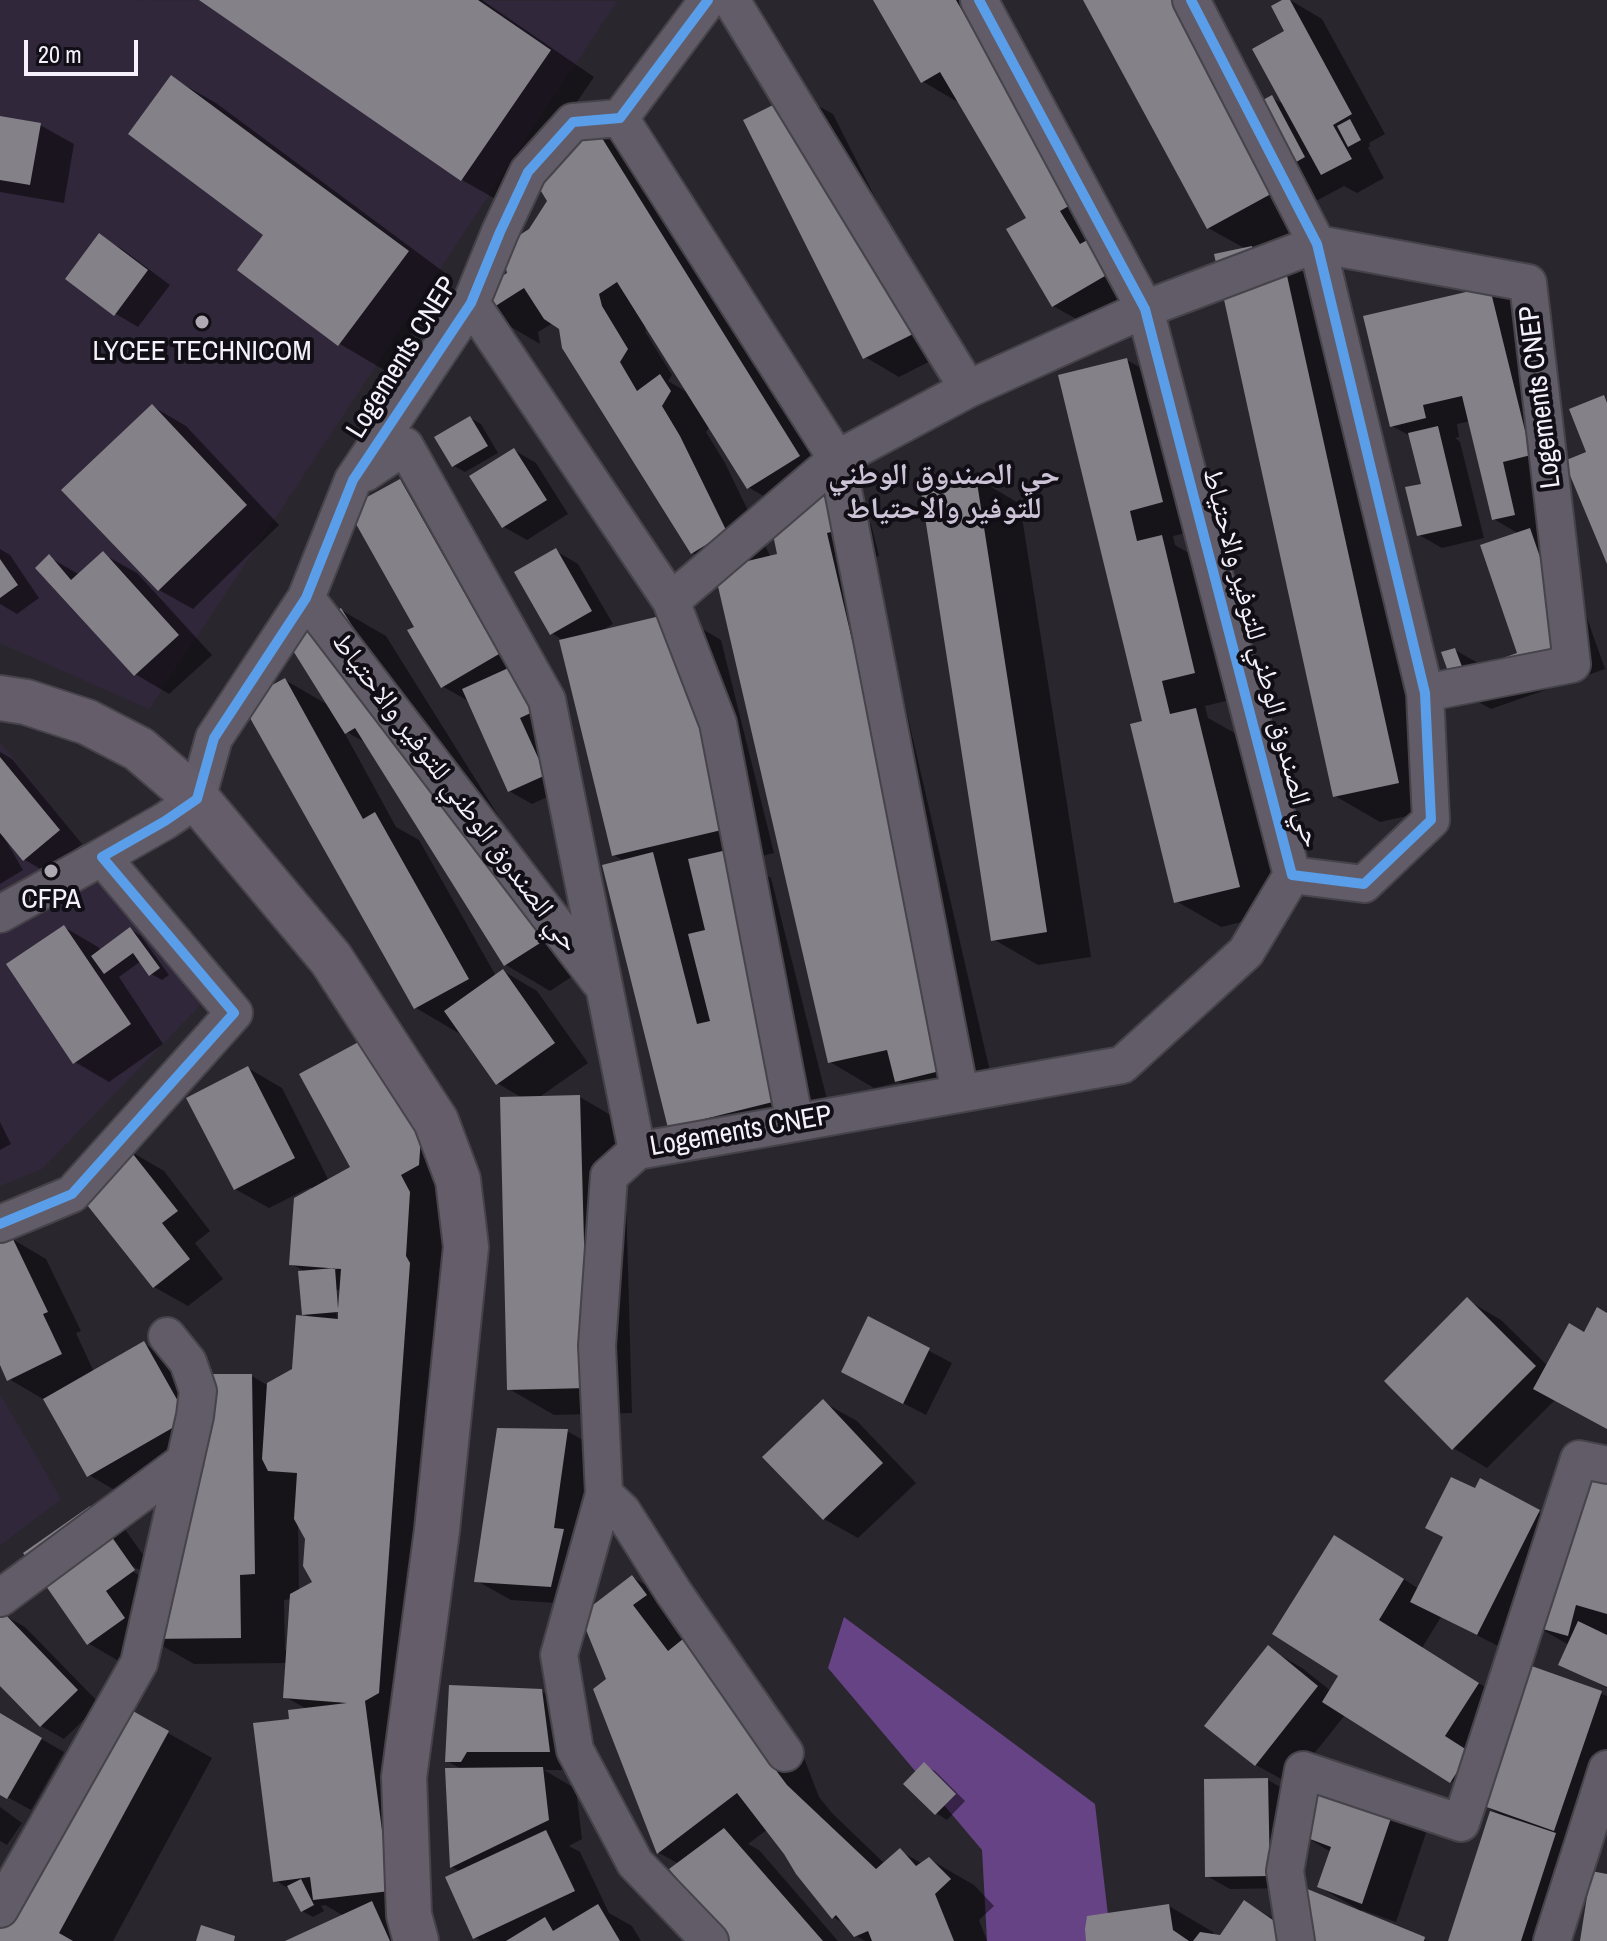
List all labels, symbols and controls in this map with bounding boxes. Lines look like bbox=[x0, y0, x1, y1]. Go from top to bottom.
scale bar bbox=[28, 24, 142, 74]
text: 20 m bbox=[38, 38, 82, 70]
street label: Logements CNEP bbox=[340, 271, 466, 445]
street label: Logements CNEP bbox=[1513, 304, 1569, 490]
marker: LYCEE TECHNICOM bbox=[193, 313, 211, 331]
place label: LYCEE TECHNICOM bbox=[92, 335, 312, 369]
district label: حي الصندوق الوطني للتوفير والاحتياط bbox=[828, 458, 1060, 528]
street label: حي الصندوق الوطني للتوفير والاحتياط bbox=[1194, 465, 1328, 851]
street label: حي الصندوق الوطني للتوفير والاحتياط bbox=[324, 627, 586, 959]
marker: CFPA bbox=[42, 862, 60, 880]
place label: CFPA bbox=[21, 883, 81, 917]
street label: Logements CNEP bbox=[648, 1100, 834, 1164]

